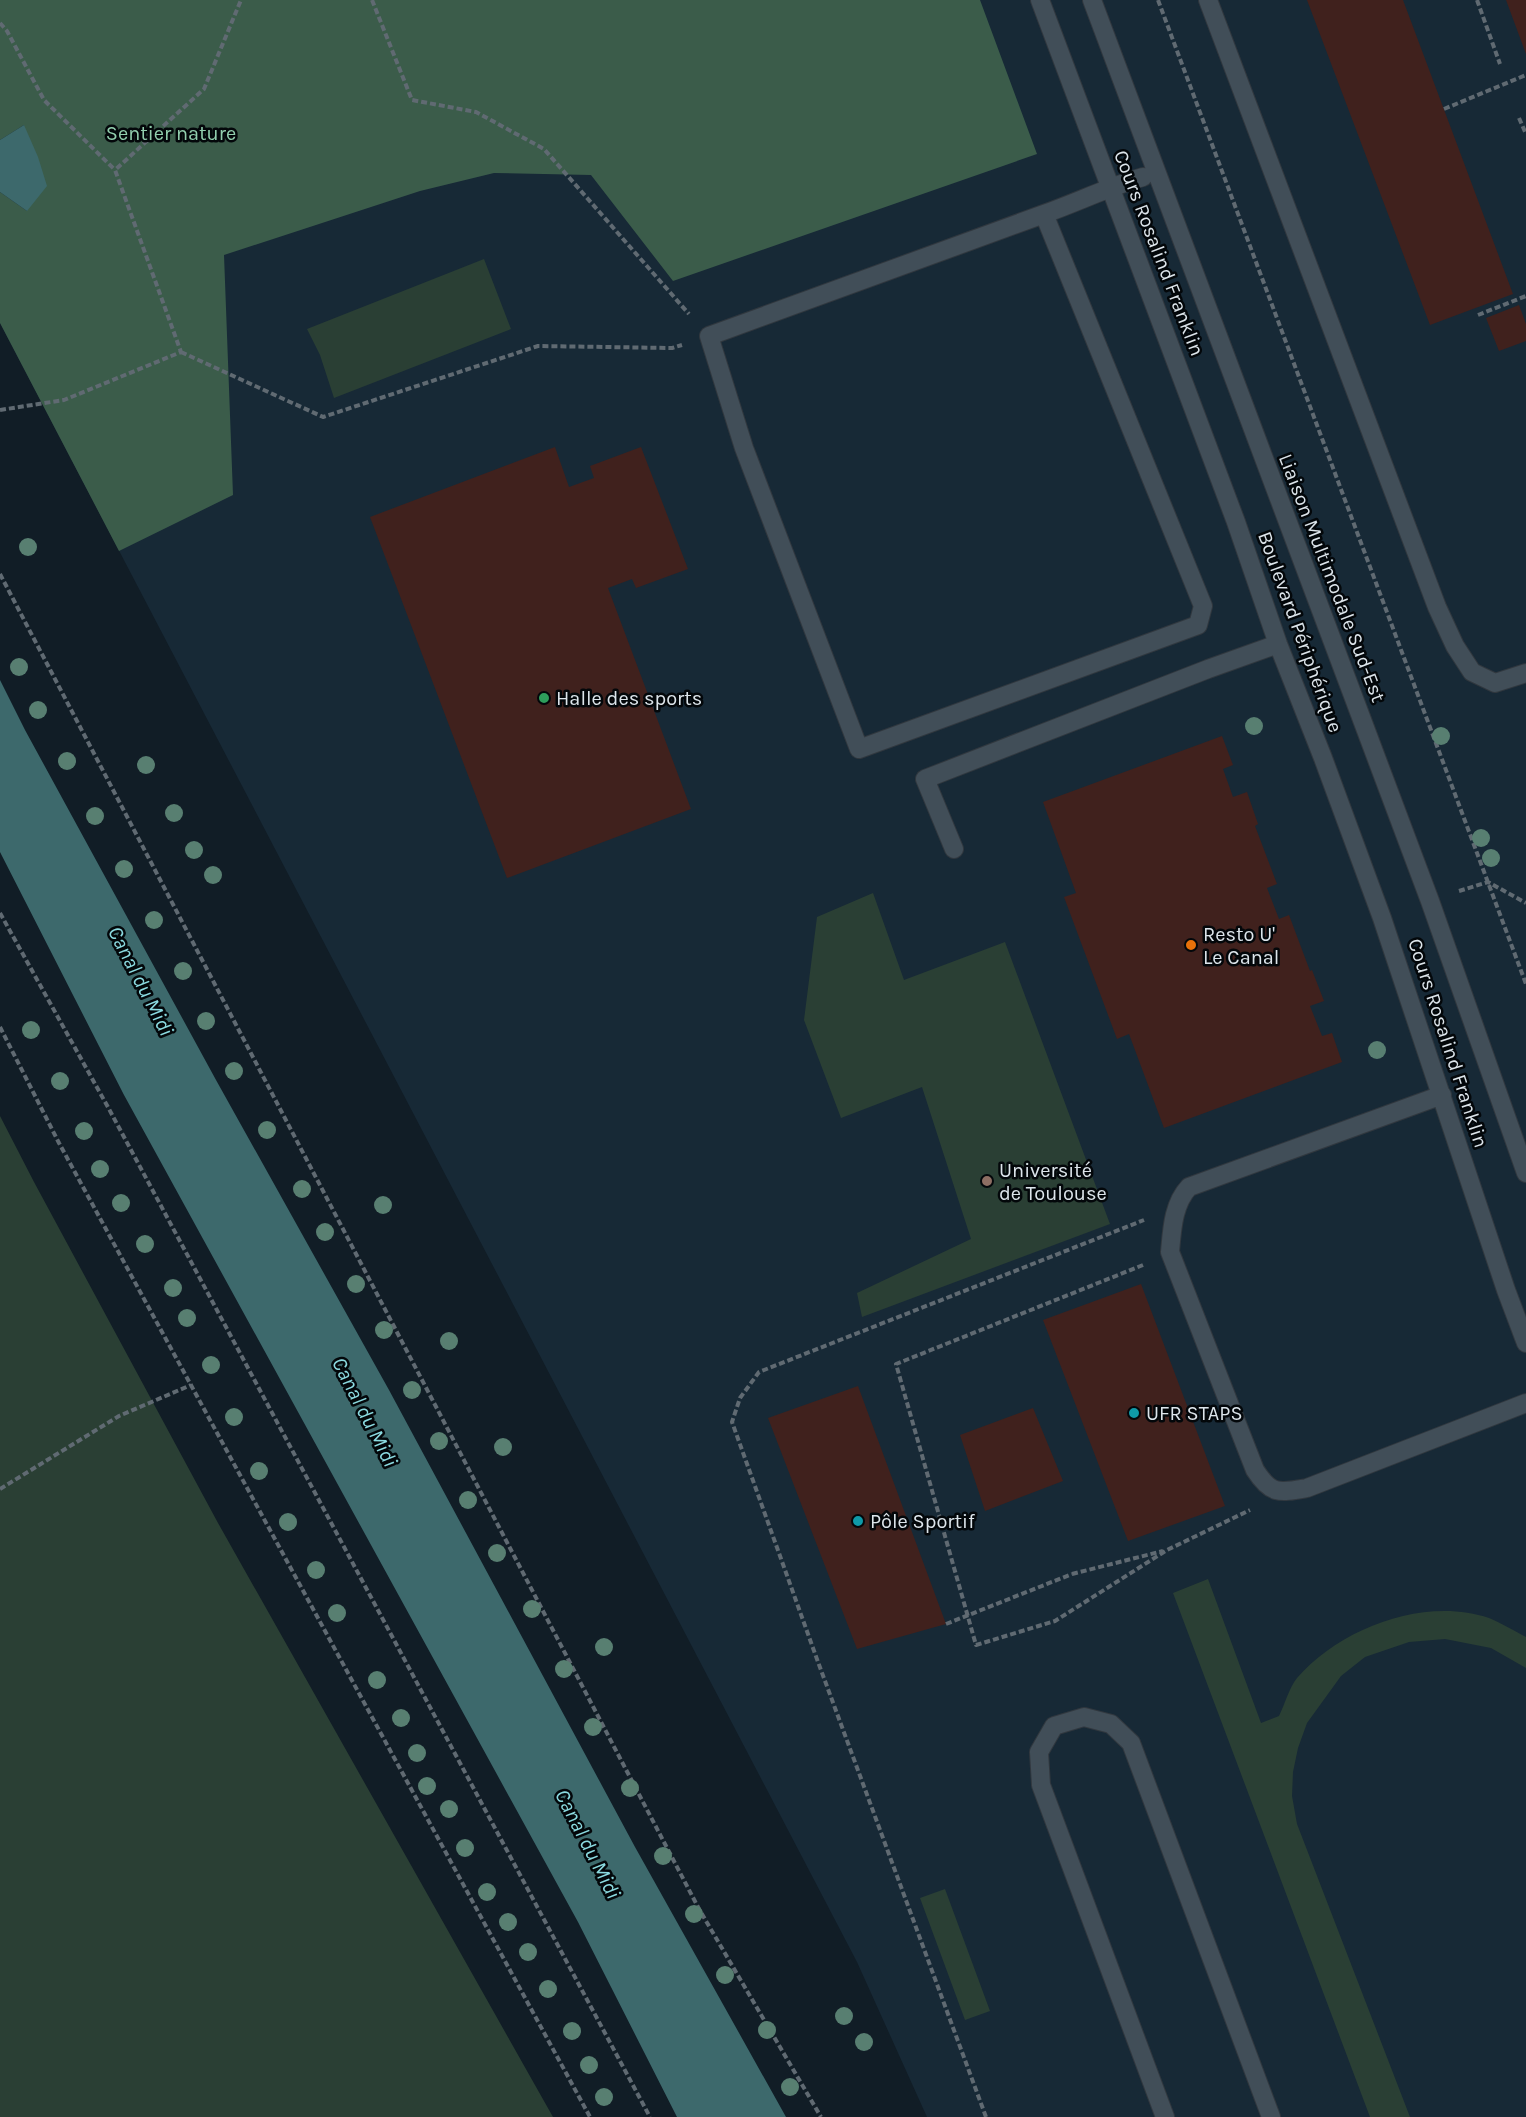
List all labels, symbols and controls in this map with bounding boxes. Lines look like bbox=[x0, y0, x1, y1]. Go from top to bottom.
park label: Sentier nature bbox=[106, 122, 236, 145]
street label: Cours Rosalind Franklin bbox=[1109, 147, 1209, 359]
street label: Liaison Multimodale Sud-Est bbox=[1274, 451, 1390, 706]
street label: Boulevard Périphérique bbox=[1253, 528, 1347, 736]
place label: Halle des sports bbox=[556, 687, 702, 710]
marker: Halle des sports bbox=[537, 691, 551, 705]
water label: Canal du Midi bbox=[103, 922, 179, 1040]
place label: Resto U' Le Canal bbox=[1203, 923, 1279, 969]
street label: Cours Rosalind Franklin bbox=[1403, 936, 1493, 1150]
marker: Resto U' Le Canal bbox=[1184, 938, 1198, 952]
place label: Université de Toulouse bbox=[999, 1159, 1107, 1205]
marker: Université de Toulouse bbox=[980, 1174, 994, 1188]
water label: Canal du Midi bbox=[327, 1353, 403, 1471]
place label: UFR STAPS bbox=[1146, 1402, 1242, 1425]
marker: UFR STAPS bbox=[1127, 1406, 1141, 1420]
place label: Pôle Sportif bbox=[870, 1510, 975, 1533]
marker: Pôle Sportif bbox=[851, 1514, 865, 1528]
water label: Canal du Midi bbox=[550, 1785, 626, 1903]

